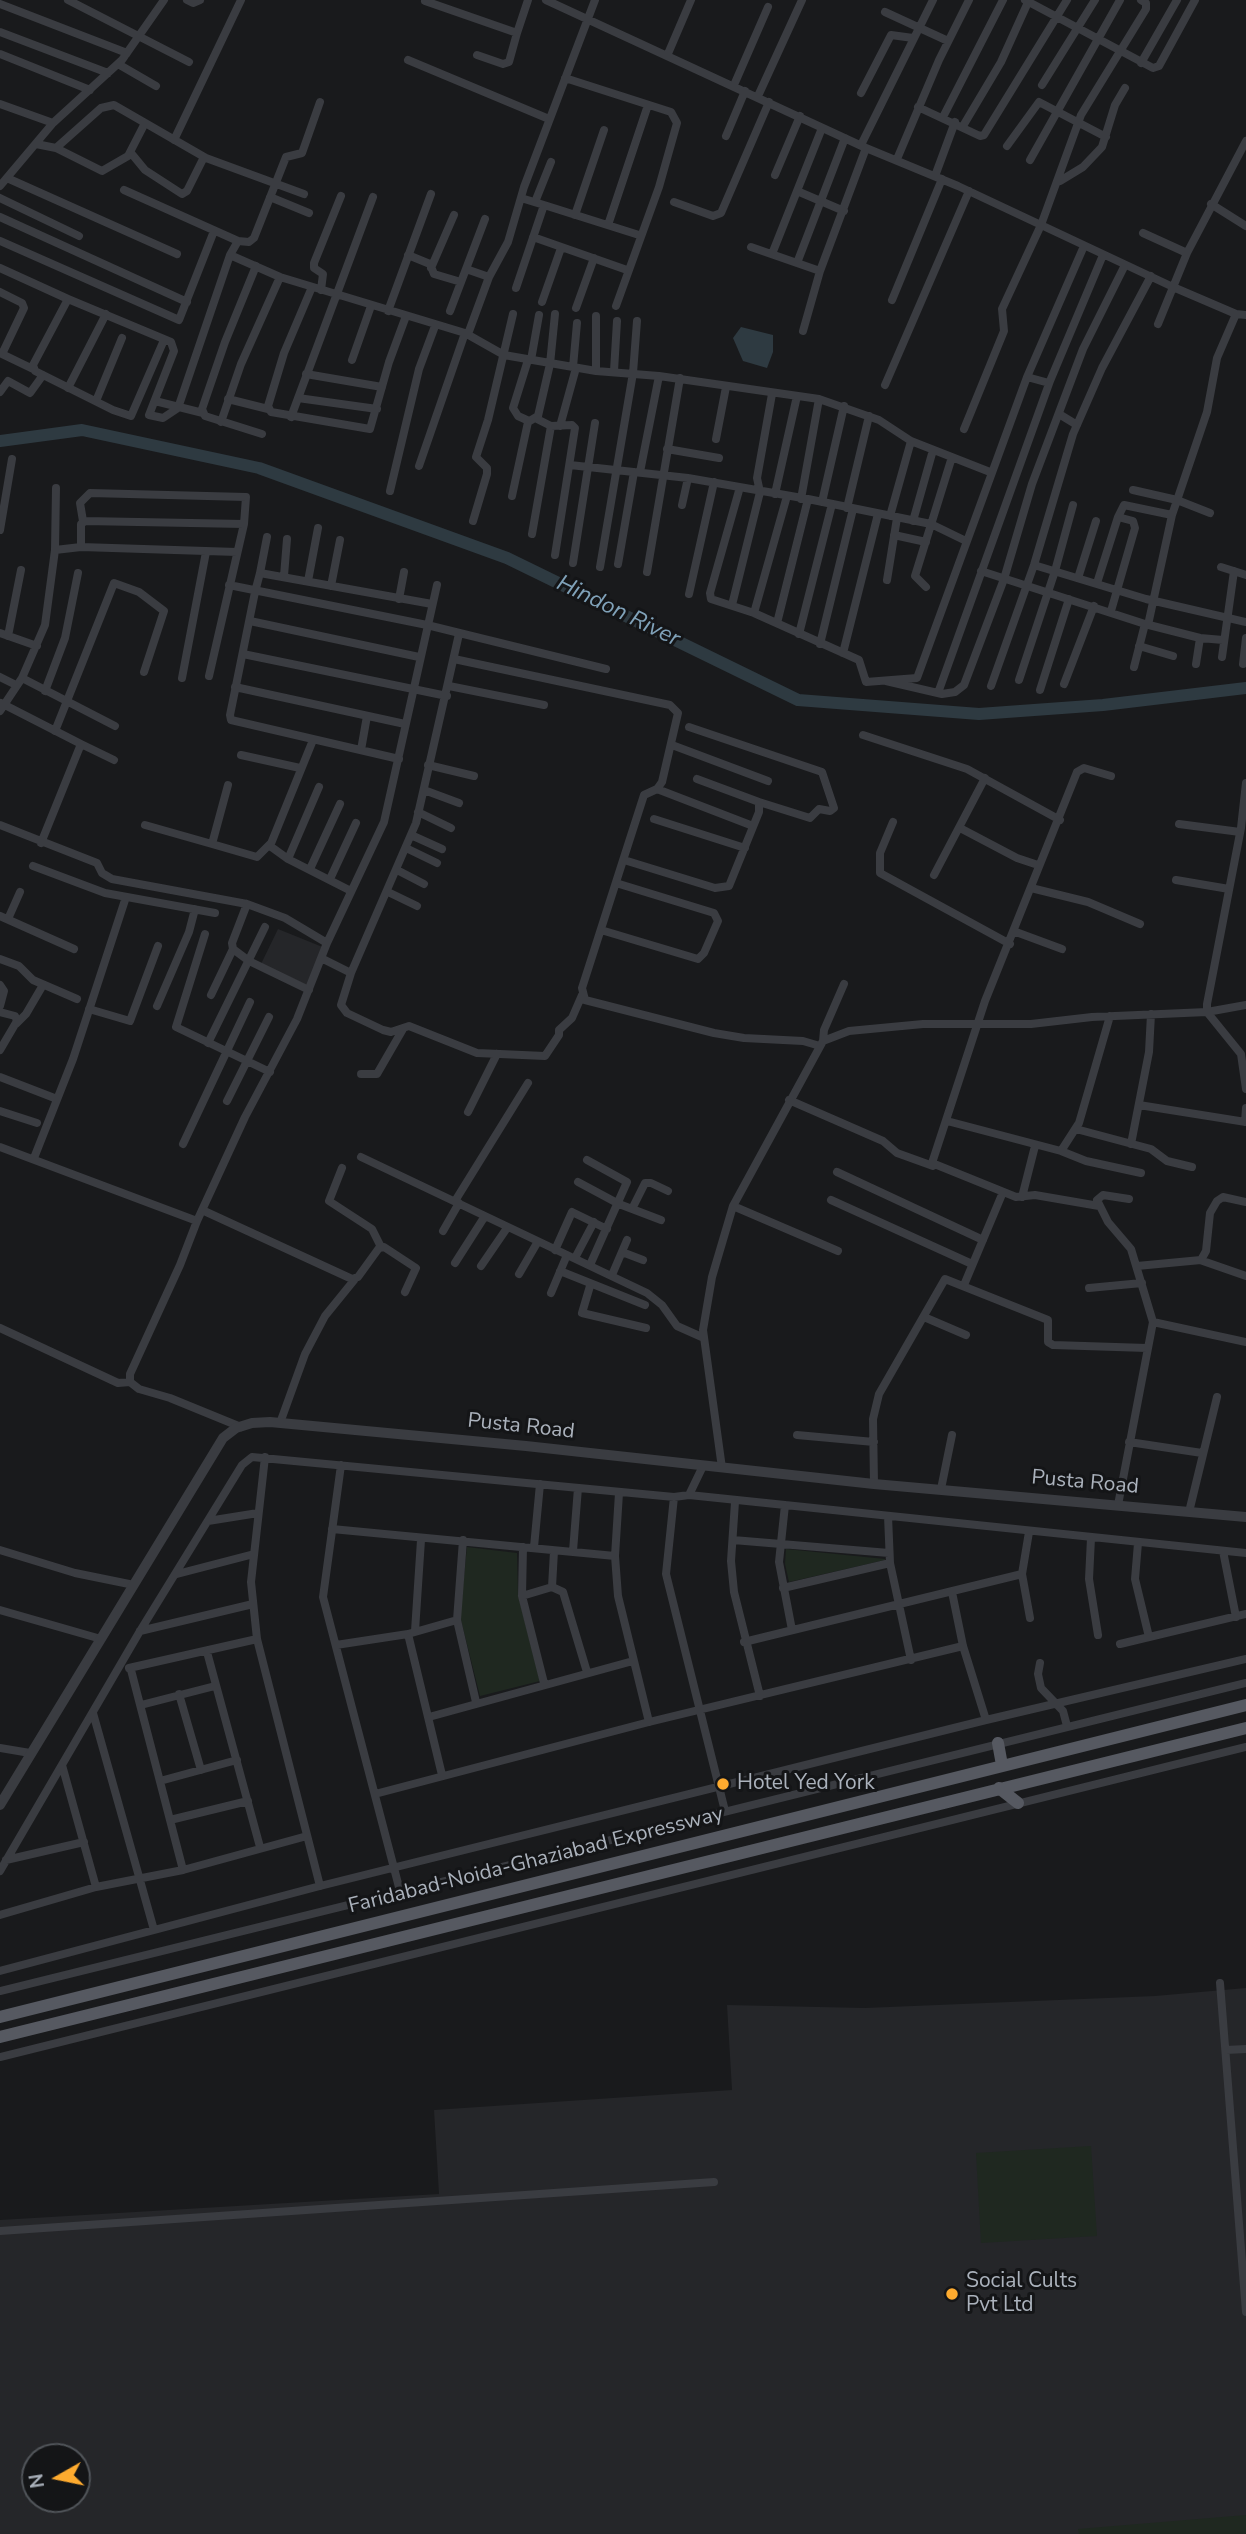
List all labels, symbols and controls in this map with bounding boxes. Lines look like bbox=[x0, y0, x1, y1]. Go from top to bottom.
water label: Hindon River bbox=[552, 570, 684, 654]
street label: Pusta Road bbox=[466, 1409, 576, 1445]
street label: Pusta Road bbox=[1030, 1466, 1140, 1500]
place label: Hotel Yed York bbox=[737, 1771, 875, 1797]
marker: Hotel Yed York bbox=[715, 1776, 731, 1792]
street label: Faridabad-Noida-Ghaziabad Expressway bbox=[346, 1802, 726, 1920]
place label: Social Cults Pvt Ltd bbox=[966, 2269, 1077, 2319]
marker: Social Cults Pvt Ltd bbox=[944, 2286, 960, 2302]
north arrow bbox=[21, 2443, 91, 2513]
text: N bbox=[23, 2472, 51, 2490]

